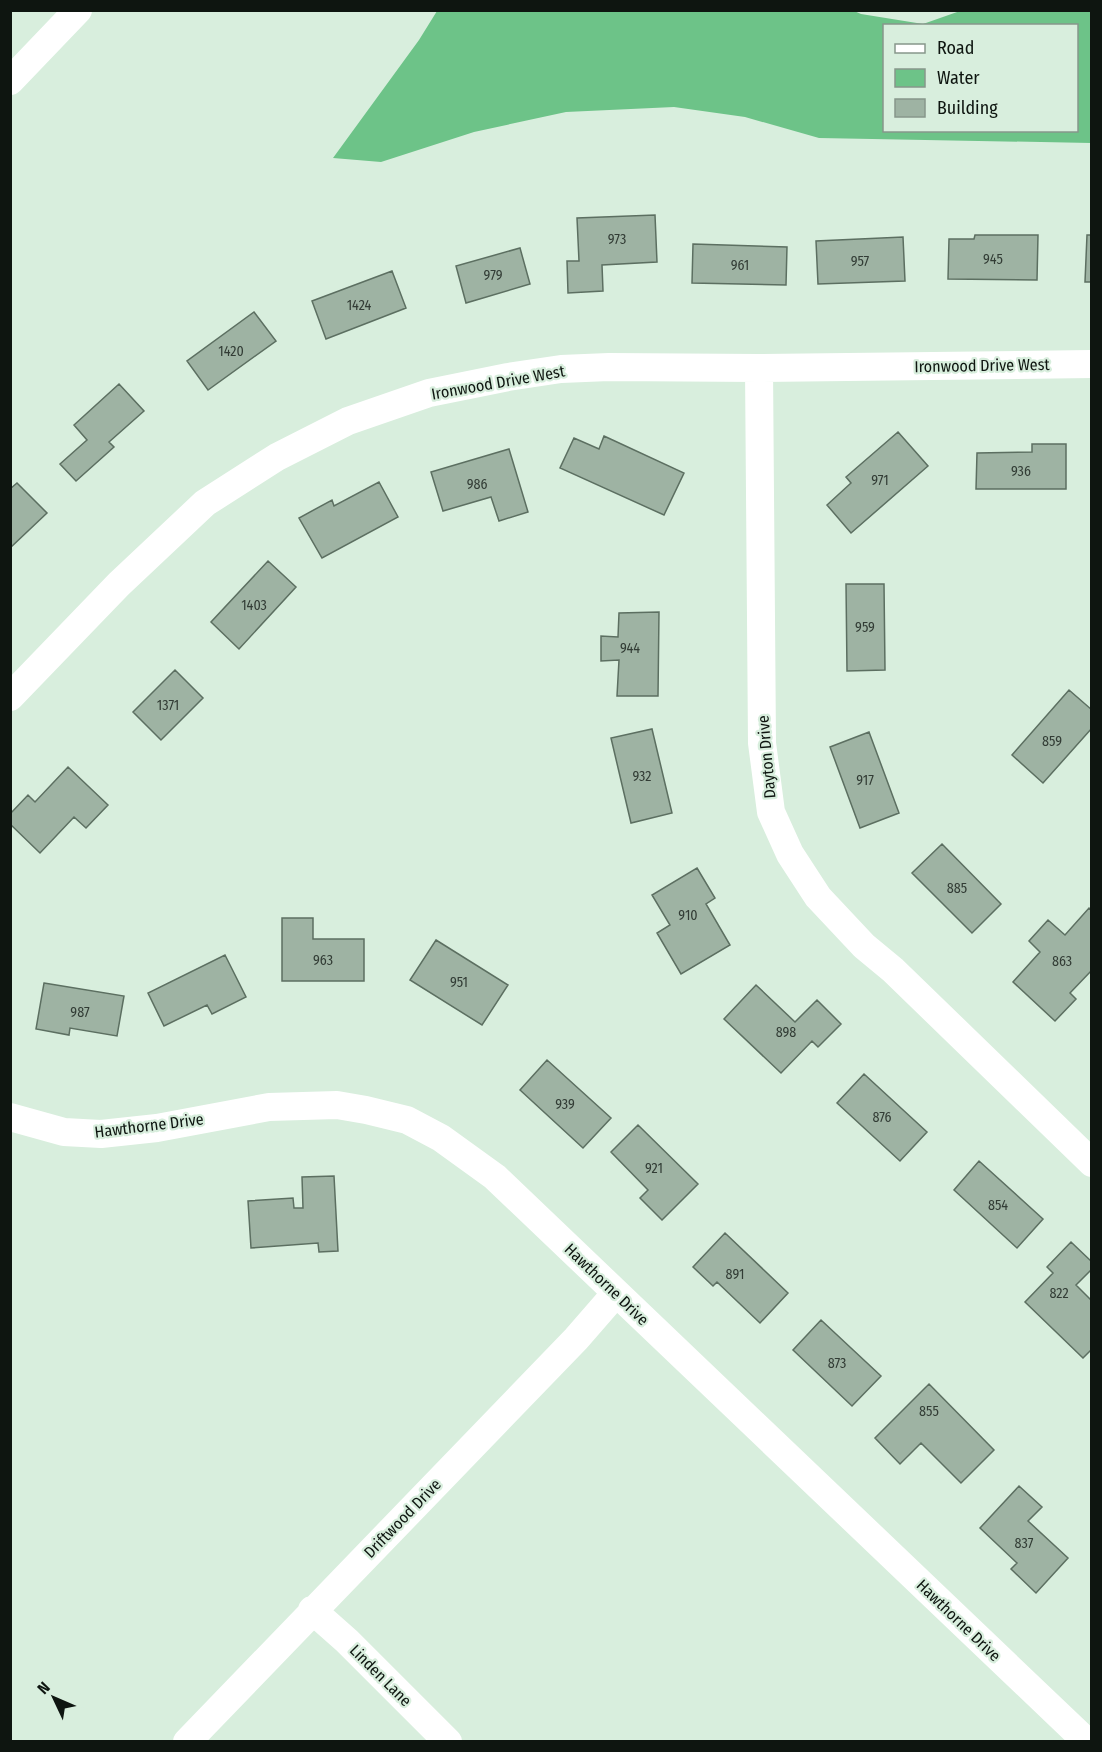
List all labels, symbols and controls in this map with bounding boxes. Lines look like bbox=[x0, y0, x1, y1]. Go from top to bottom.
legend bbox=[883, 24, 1078, 132]
text: Road bbox=[937, 37, 974, 59]
text: Water bbox=[937, 67, 980, 89]
text: Building bbox=[937, 97, 998, 119]
house number: 973 bbox=[608, 231, 626, 248]
house number: 945 bbox=[983, 251, 1003, 268]
house number: 957 bbox=[851, 253, 870, 270]
house number: 961 bbox=[731, 257, 749, 274]
house number: 979 bbox=[484, 267, 503, 284]
house number: 1424 bbox=[347, 297, 372, 314]
house number: 1420 bbox=[218, 343, 244, 360]
street label: Ironwood Drive West bbox=[914, 355, 1051, 376]
street label: Ironwood Drive West bbox=[430, 361, 567, 404]
house number: 936 bbox=[1011, 463, 1031, 480]
house number: 971 bbox=[871, 472, 889, 489]
house number: 986 bbox=[467, 476, 487, 493]
house number: 1403 bbox=[241, 597, 267, 614]
house number: 959 bbox=[855, 619, 875, 636]
house number: 944 bbox=[620, 640, 640, 657]
house number: 1371 bbox=[157, 697, 179, 714]
street label: Dayton Drive bbox=[753, 715, 780, 799]
house number: 859 bbox=[1042, 733, 1062, 750]
house number: 932 bbox=[633, 768, 651, 785]
house number: 917 bbox=[856, 772, 874, 789]
house number: 885 bbox=[947, 880, 967, 897]
house number: 910 bbox=[678, 907, 698, 924]
house number: 963 bbox=[313, 952, 333, 969]
house number: 863 bbox=[1052, 953, 1072, 970]
house number: 951 bbox=[450, 974, 468, 991]
house number: 987 bbox=[70, 1004, 90, 1021]
house number: 898 bbox=[776, 1024, 796, 1041]
house number: 939 bbox=[555, 1096, 575, 1113]
street label: Hawthorne Drive bbox=[94, 1109, 205, 1142]
house number: 876 bbox=[872, 1109, 892, 1126]
house number: 921 bbox=[645, 1160, 663, 1177]
house number: 854 bbox=[988, 1197, 1008, 1214]
street label: Hawthorne Drive bbox=[561, 1239, 653, 1329]
house number: 891 bbox=[726, 1266, 744, 1283]
house number: 822 bbox=[1049, 1285, 1069, 1302]
house number: 873 bbox=[828, 1355, 846, 1372]
house number: 855 bbox=[919, 1403, 939, 1420]
street label: Driftwood Drive bbox=[360, 1475, 445, 1562]
house number: 837 bbox=[1015, 1535, 1034, 1552]
street label: Hawthorne Drive bbox=[913, 1575, 1005, 1665]
street label: Linden Lane bbox=[346, 1641, 415, 1710]
north arrow bbox=[24, 1668, 84, 1728]
text: N bbox=[33, 1678, 54, 1698]

